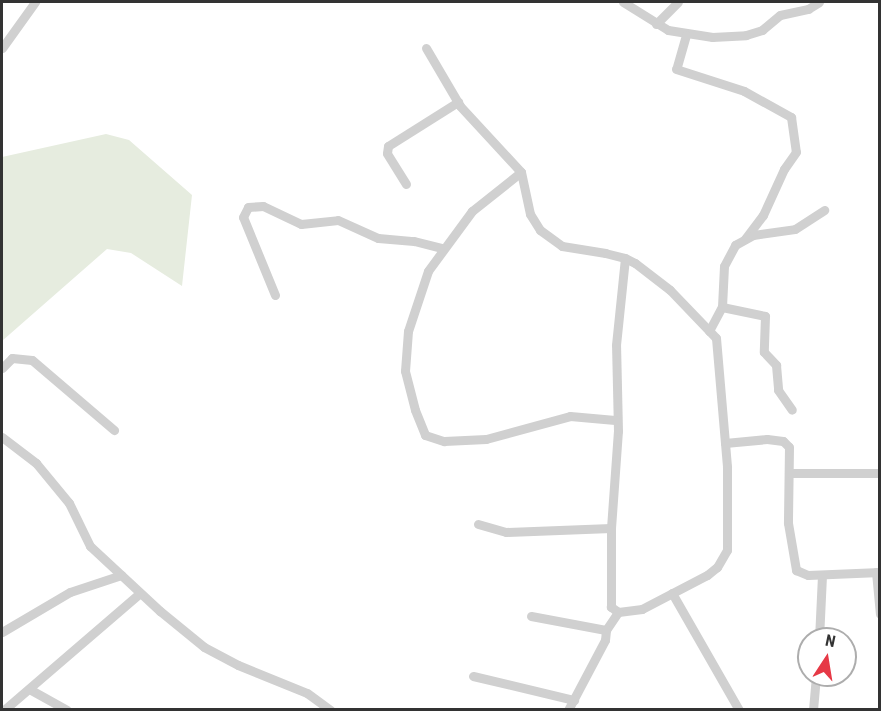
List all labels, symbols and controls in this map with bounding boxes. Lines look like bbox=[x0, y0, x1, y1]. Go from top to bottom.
north arrow bbox=[797, 627, 857, 687]
text: N bbox=[824, 631, 837, 651]

